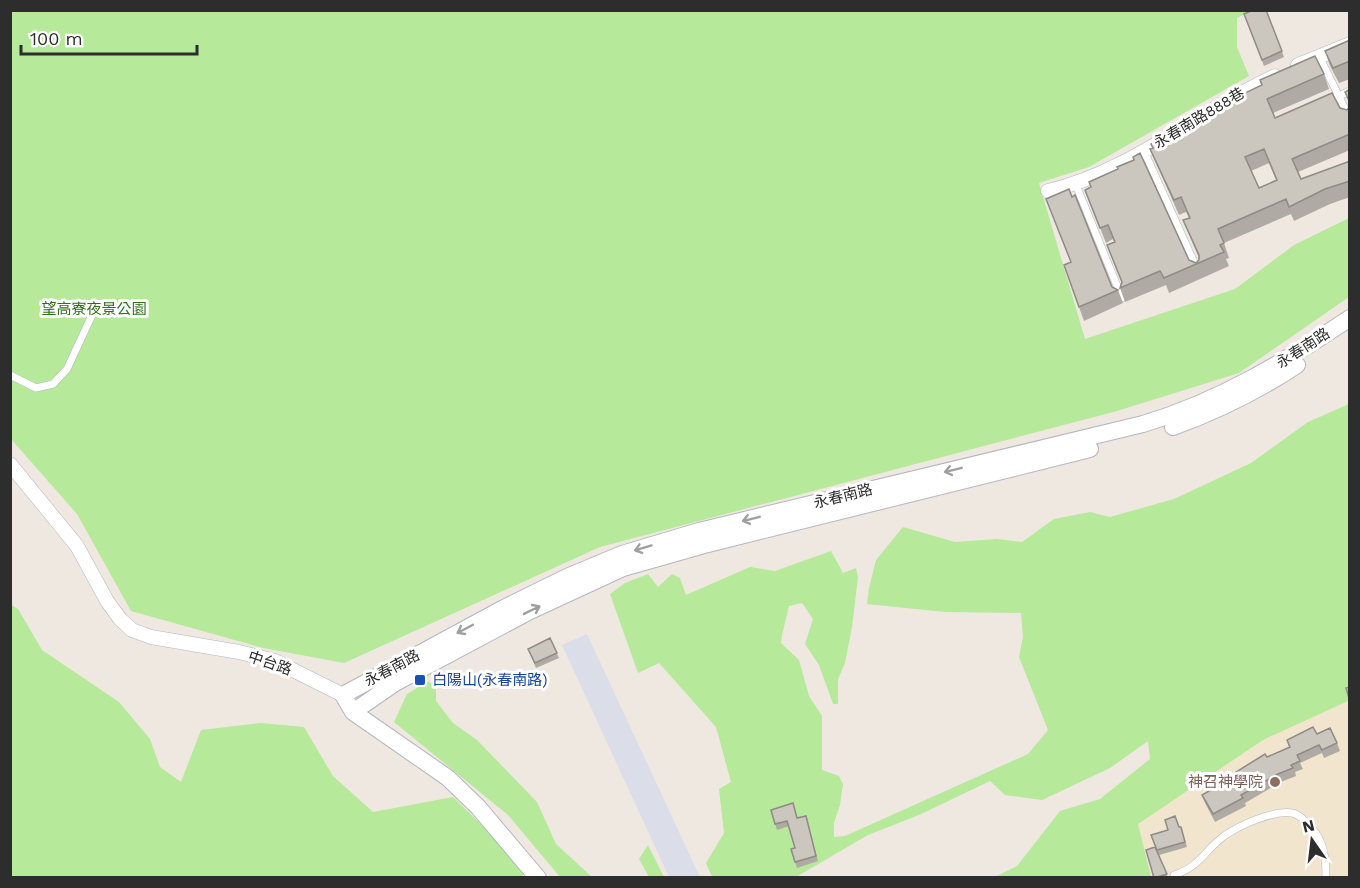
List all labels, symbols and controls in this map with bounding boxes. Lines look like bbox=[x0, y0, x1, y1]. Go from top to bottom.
scale bar bbox=[21, 18, 196, 56]
text: 100 m bbox=[30, 28, 83, 49]
street label: 永春南路888巷 bbox=[1150, 84, 1248, 152]
park label: 望高寮夜景公園 bbox=[41, 300, 147, 318]
street label: 永春南路 bbox=[1273, 324, 1333, 372]
one-way arrow bbox=[944, 465, 963, 476]
street label: 永春南路 bbox=[812, 480, 874, 512]
one-way arrow bbox=[742, 513, 761, 525]
one-way arrow bbox=[634, 543, 653, 554]
one-way arrow bbox=[522, 604, 540, 615]
one-way arrow bbox=[457, 624, 475, 635]
street label: 永春南路 bbox=[361, 646, 423, 690]
street label: 中台路 bbox=[246, 647, 294, 679]
place label: 白陽山(永春南路) bbox=[432, 671, 548, 689]
marker: 白陽山(永春南路) bbox=[413, 673, 427, 687]
place label: 神召神學院 bbox=[1188, 773, 1263, 791]
marker: 神召神學院 bbox=[1268, 775, 1282, 789]
north arrow bbox=[1282, 810, 1342, 870]
text: N bbox=[1300, 815, 1317, 837]

